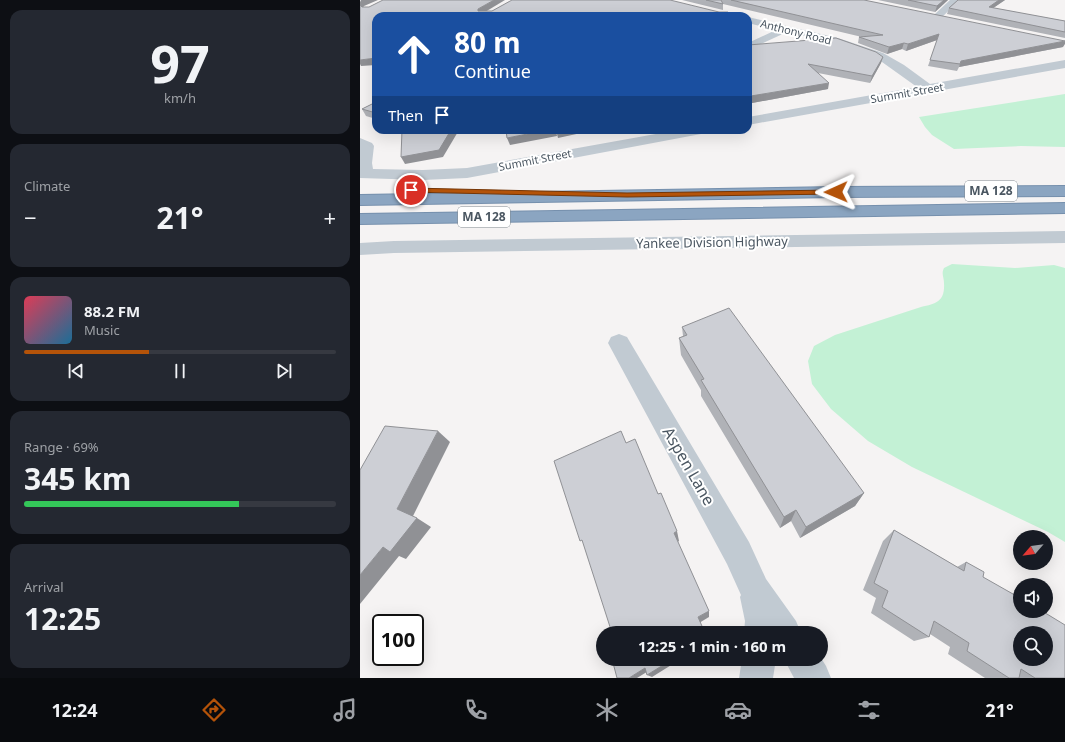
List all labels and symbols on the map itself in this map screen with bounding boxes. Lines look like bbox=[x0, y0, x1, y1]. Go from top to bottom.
street label: Anthony Road bbox=[759, 15, 833, 48]
street label: Summit Street bbox=[869, 79, 945, 106]
street label: Summit Street bbox=[497, 145, 573, 174]
position arrow bbox=[815, 171, 857, 213]
pin bbox=[394, 173, 428, 207]
road number: MA 128 bbox=[965, 181, 1017, 201]
road number: MA 128 bbox=[458, 207, 510, 227]
street label: Yankee Division Highway bbox=[636, 232, 788, 252]
street label: Aspen Lane bbox=[658, 423, 720, 509]
north arrow bbox=[1013, 530, 1053, 570]
speed limit sign: 100 bbox=[372, 614, 424, 666]

